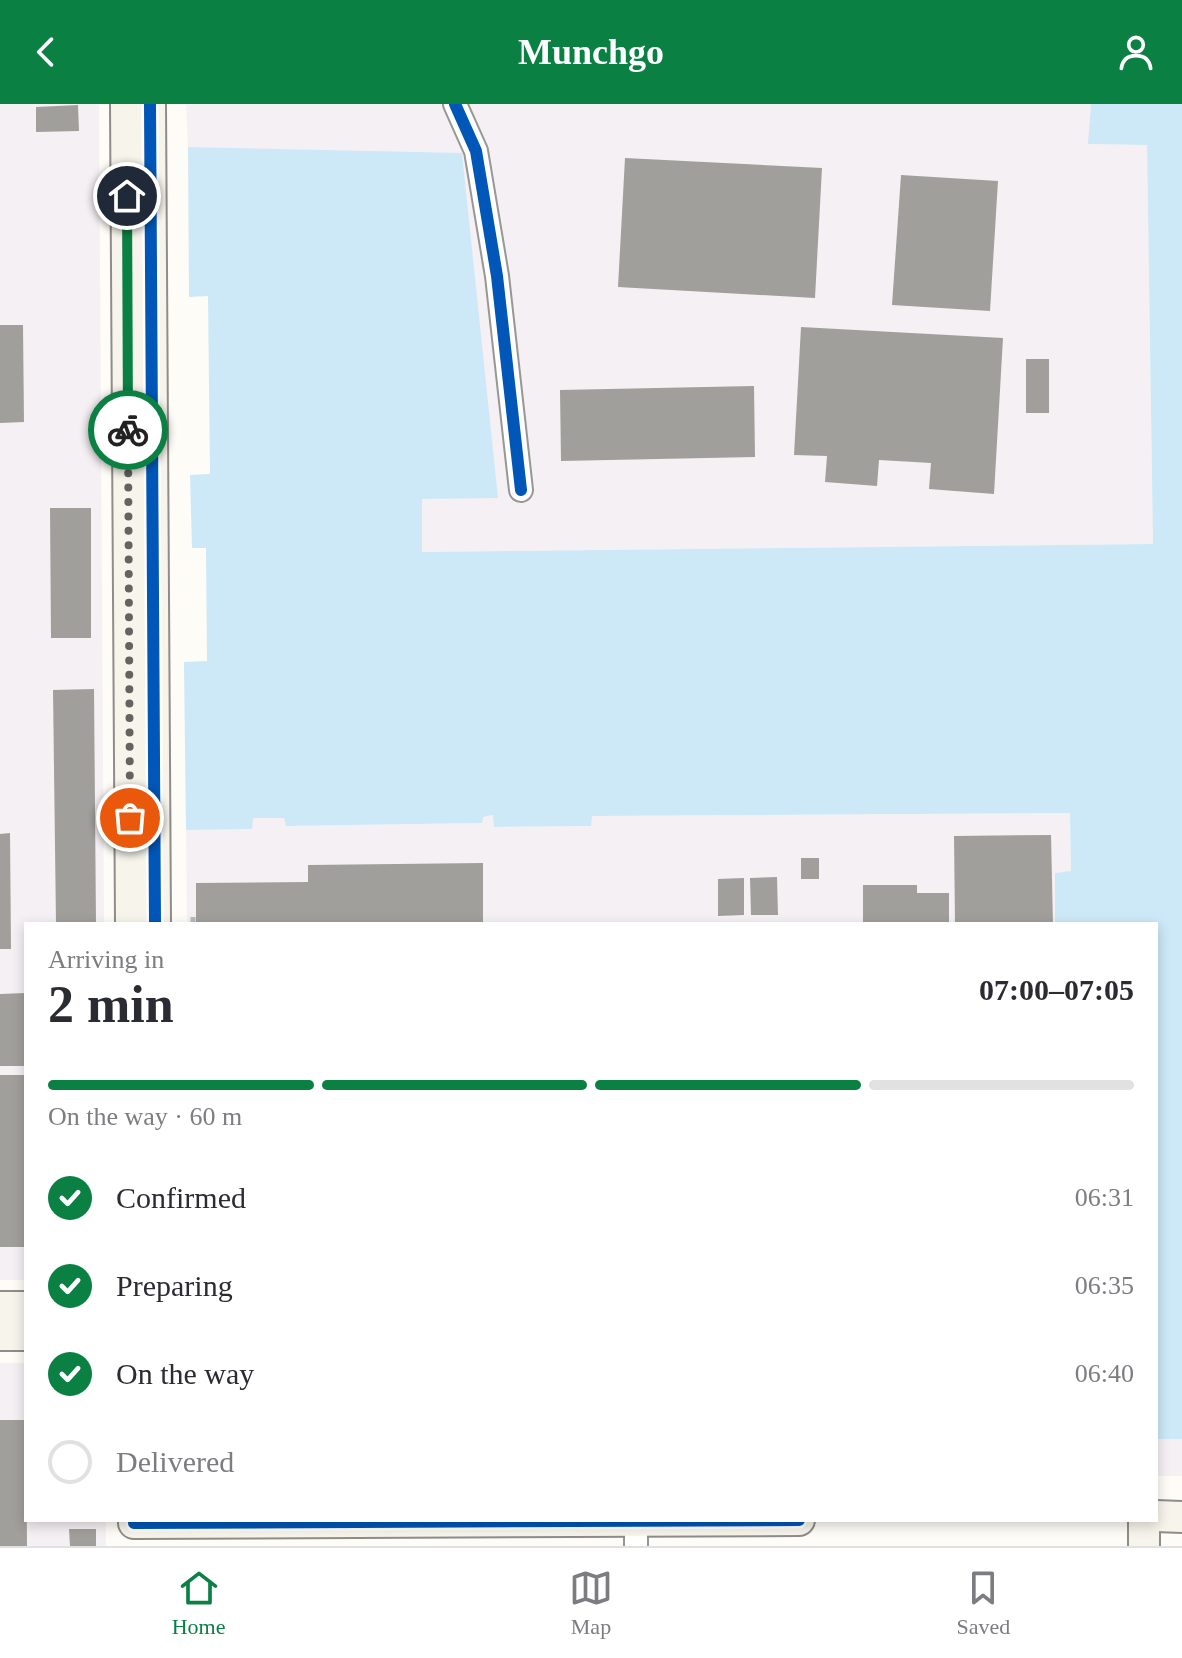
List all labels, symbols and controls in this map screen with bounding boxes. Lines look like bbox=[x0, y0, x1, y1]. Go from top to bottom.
icon: back bbox=[24, 30, 68, 74]
icon: person bbox=[1114, 30, 1158, 74]
text: Munchgo bbox=[518, 32, 664, 72]
pin bbox=[93, 162, 161, 230]
icon: home bbox=[105, 174, 149, 218]
courier bbox=[88, 390, 168, 470]
icon: bike bbox=[106, 408, 150, 452]
pin bbox=[96, 784, 164, 852]
icon: bag bbox=[108, 796, 152, 840]
text: Arriving in bbox=[48, 945, 164, 974]
text: 07:00–07:05 bbox=[979, 973, 1134, 1006]
text: 2 min bbox=[48, 976, 174, 1033]
text: On the way · 60 m bbox=[48, 1102, 242, 1131]
icon: check bbox=[48, 1176, 92, 1220]
text: Confirmed bbox=[116, 1181, 246, 1214]
text: 06:31 bbox=[1075, 1183, 1134, 1212]
icon: check bbox=[48, 1264, 92, 1308]
text: Preparing bbox=[116, 1269, 233, 1302]
text: 06:35 bbox=[1075, 1271, 1134, 1300]
icon: check bbox=[48, 1352, 92, 1396]
text: On the way bbox=[116, 1357, 254, 1390]
text: 06:40 bbox=[1075, 1359, 1134, 1388]
text: Delivered bbox=[116, 1445, 234, 1478]
tab: Home bbox=[172, 1566, 226, 1640]
tab: Map bbox=[569, 1566, 613, 1640]
tab: Saved bbox=[956, 1566, 1010, 1640]

